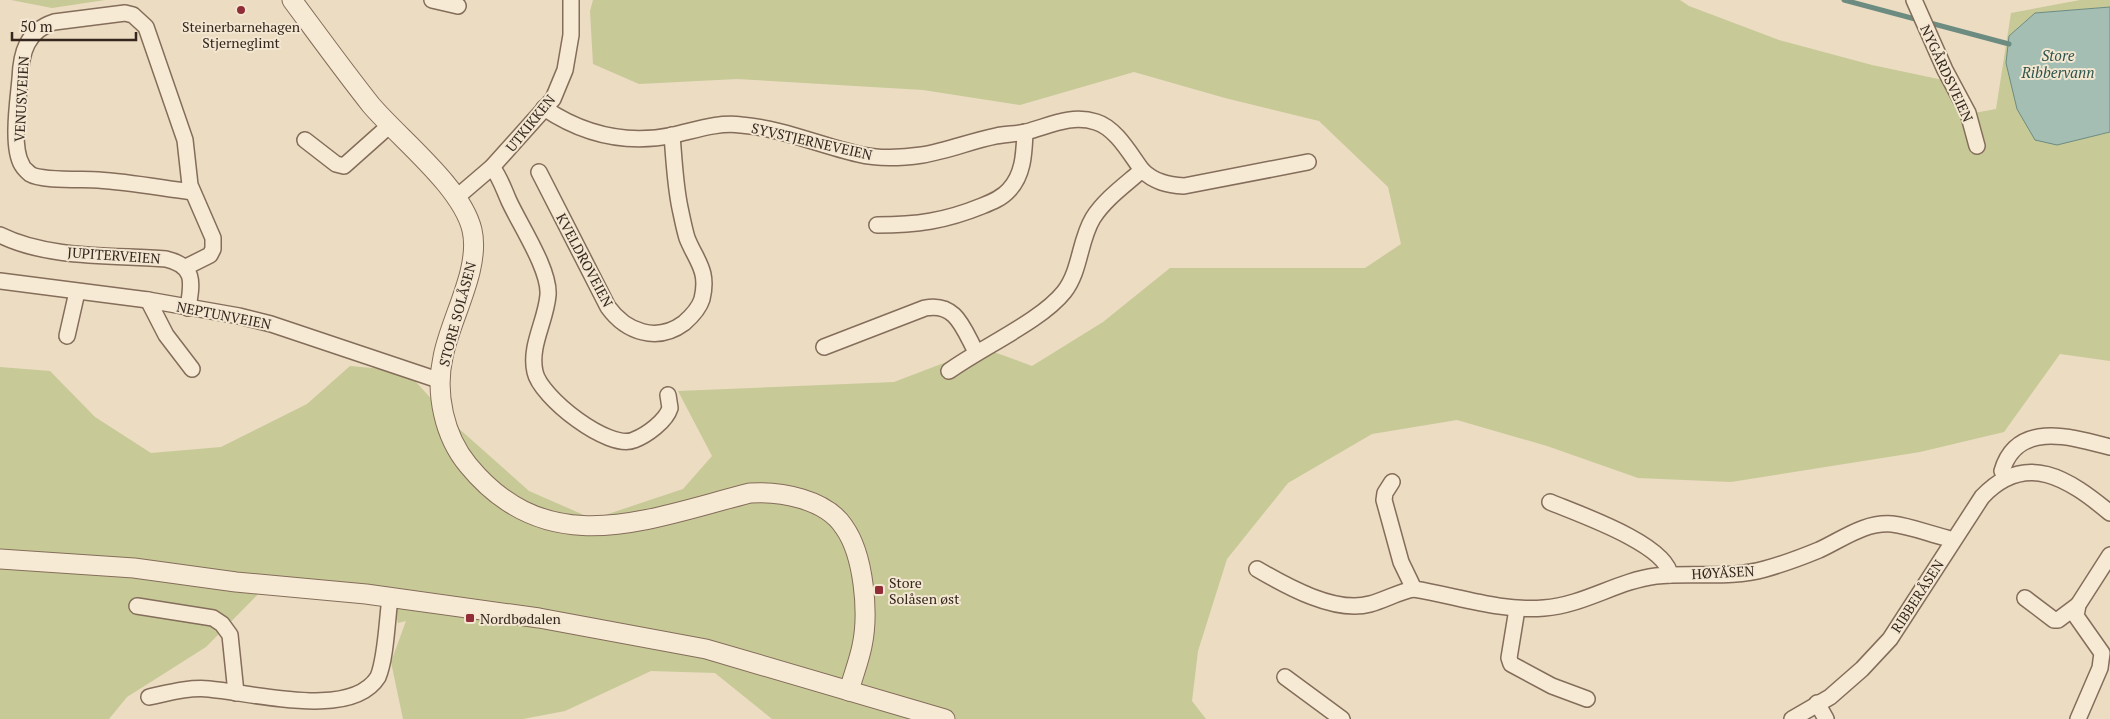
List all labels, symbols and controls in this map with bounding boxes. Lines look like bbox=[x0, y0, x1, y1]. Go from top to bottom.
marker: Steinerbarnehagen Stjerneglimt bbox=[235, 4, 247, 16]
scale bar bbox=[12, 10, 136, 42]
text: 50 m bbox=[20, 16, 53, 36]
place label: Steinerbarnehagen Stjerneglimt bbox=[182, 17, 301, 52]
street label: NYGÅRDSVEIEN bbox=[1916, 21, 1978, 125]
water label: Store Ribbervann bbox=[2020, 45, 2095, 82]
street label: VENUSVEIEN bbox=[9, 56, 33, 142]
street label: UTKIKKEN bbox=[501, 90, 559, 156]
street label: SYVSTJERNEVEIEN bbox=[750, 118, 874, 164]
street label: KVELDROVEIEN bbox=[552, 210, 618, 310]
street label: JUPITERVEIEN bbox=[67, 242, 161, 268]
street label: STORE SOLÅSEN bbox=[434, 260, 480, 368]
street label: NEPTUNVEIEN bbox=[175, 297, 273, 333]
street label: RIBBERÅSEN bbox=[1886, 556, 1948, 636]
street label: HØYÅSEN bbox=[1691, 561, 1755, 583]
place label: Store Solåsen øst bbox=[889, 573, 960, 608]
marker: Store Solåsen øst bbox=[873, 584, 885, 596]
place label: Nordbødalen bbox=[480, 609, 562, 628]
marker: Nordbødalen bbox=[464, 612, 476, 624]

